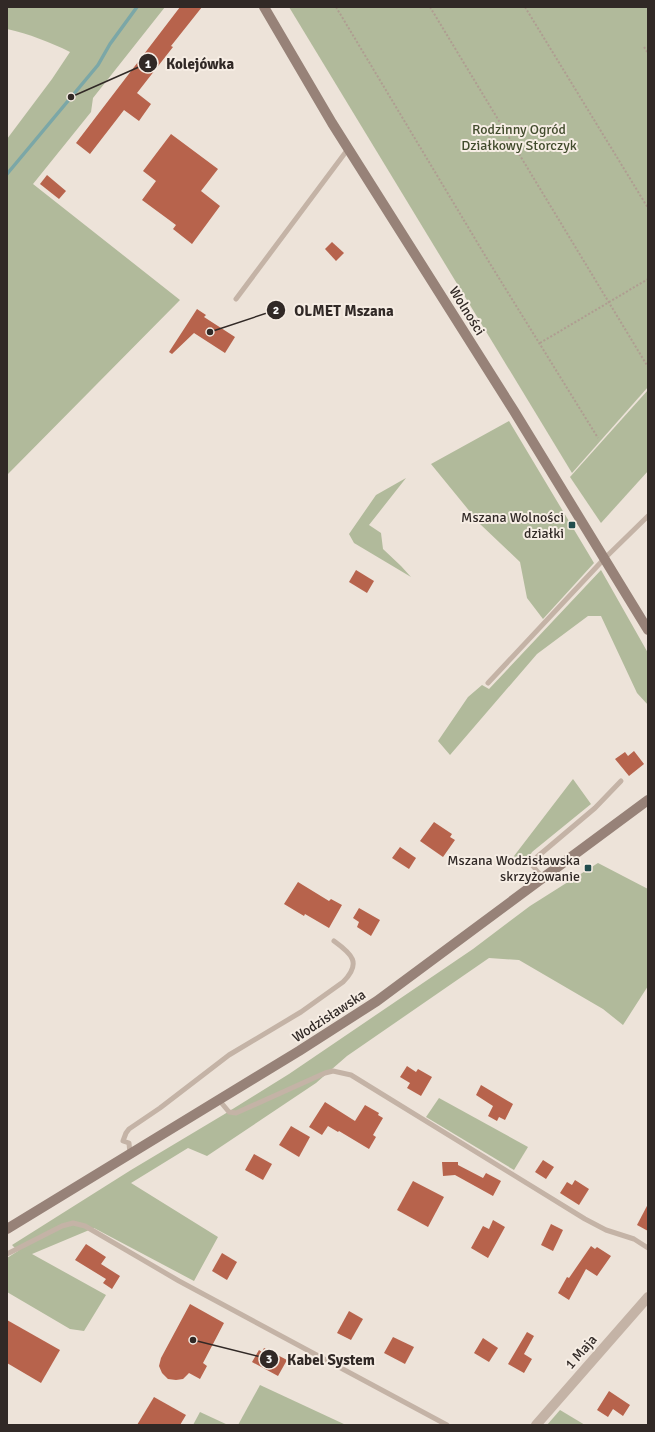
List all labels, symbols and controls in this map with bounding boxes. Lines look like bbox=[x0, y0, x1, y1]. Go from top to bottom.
callout: Kolejówka bbox=[138, 50, 243, 77]
text: Kolejówka bbox=[166, 55, 234, 73]
text: 1 bbox=[145, 57, 152, 72]
park label: Rodzinny Ogród Działkowy Storczyk bbox=[461, 121, 577, 154]
street label: Wolności bbox=[445, 283, 489, 339]
callout: OLMET Mszana bbox=[266, 297, 402, 324]
text: OLMET Mszana bbox=[294, 302, 394, 320]
text: 2 bbox=[273, 303, 279, 318]
place label: Mszana Wolności działki bbox=[461, 509, 564, 542]
marker: Mszana Wolności działki bbox=[567, 520, 577, 530]
place label: Mszana Wodzisławska skrzyżowanie bbox=[447, 852, 580, 885]
marker: Mszana Wodzisławska skrzyżowanie bbox=[583, 863, 593, 873]
street label: Wodzisławska bbox=[289, 986, 369, 1046]
street label: 1 Maja bbox=[561, 1331, 601, 1373]
callout: Kabel System bbox=[259, 1346, 383, 1373]
text: Kabel System bbox=[287, 1351, 375, 1369]
text: 3 bbox=[266, 1352, 272, 1367]

